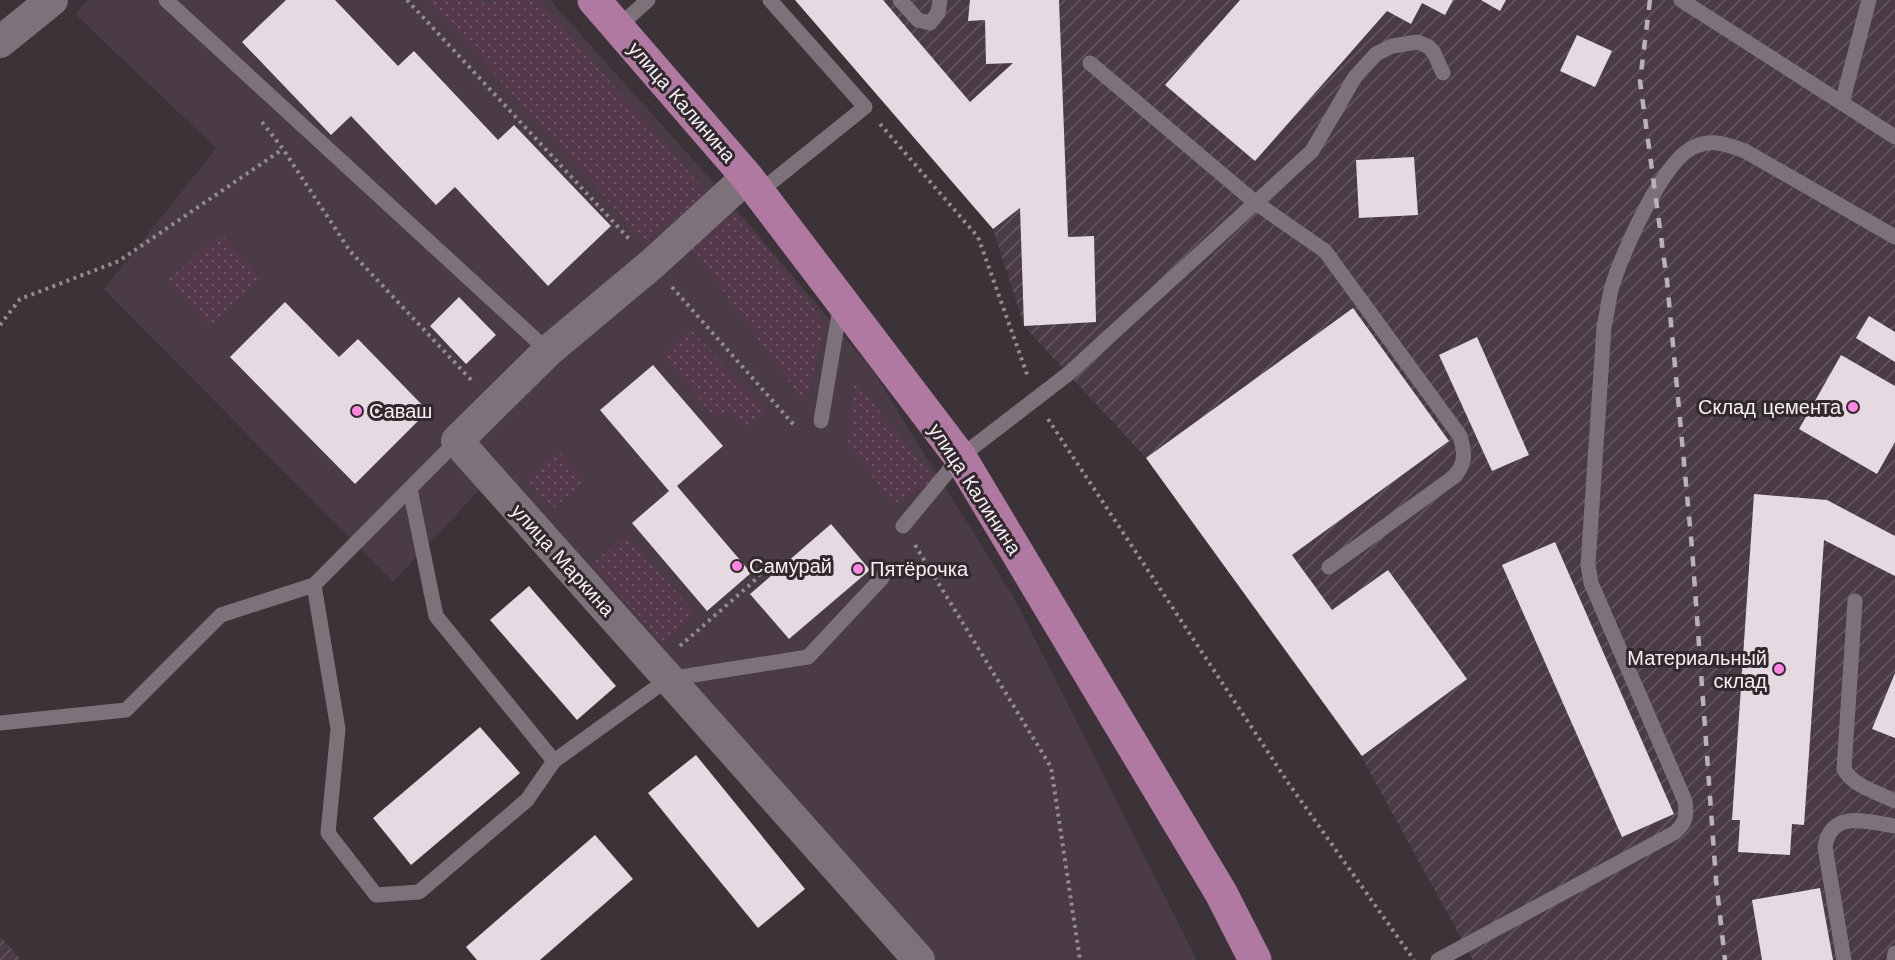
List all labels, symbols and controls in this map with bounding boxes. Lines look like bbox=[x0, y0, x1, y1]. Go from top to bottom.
street label: улица Калинина bbox=[623, 37, 741, 168]
place label: Склад цемента bbox=[1698, 395, 1842, 419]
place label: Саваш bbox=[369, 399, 432, 423]
marker: Склад цемента bbox=[1846, 400, 1860, 414]
marker: Саваш bbox=[350, 404, 364, 418]
street label: улица Калинина bbox=[924, 419, 1027, 560]
street label: улица Маркина bbox=[506, 499, 620, 622]
place label: Самурай bbox=[749, 554, 832, 578]
place label: Пятёрочка bbox=[870, 557, 969, 581]
marker: Самурай bbox=[730, 559, 744, 573]
marker: Пятёрочка bbox=[851, 562, 865, 576]
place label: Материальный склад bbox=[1627, 646, 1767, 693]
marker: Материальный склад bbox=[1772, 662, 1786, 676]

